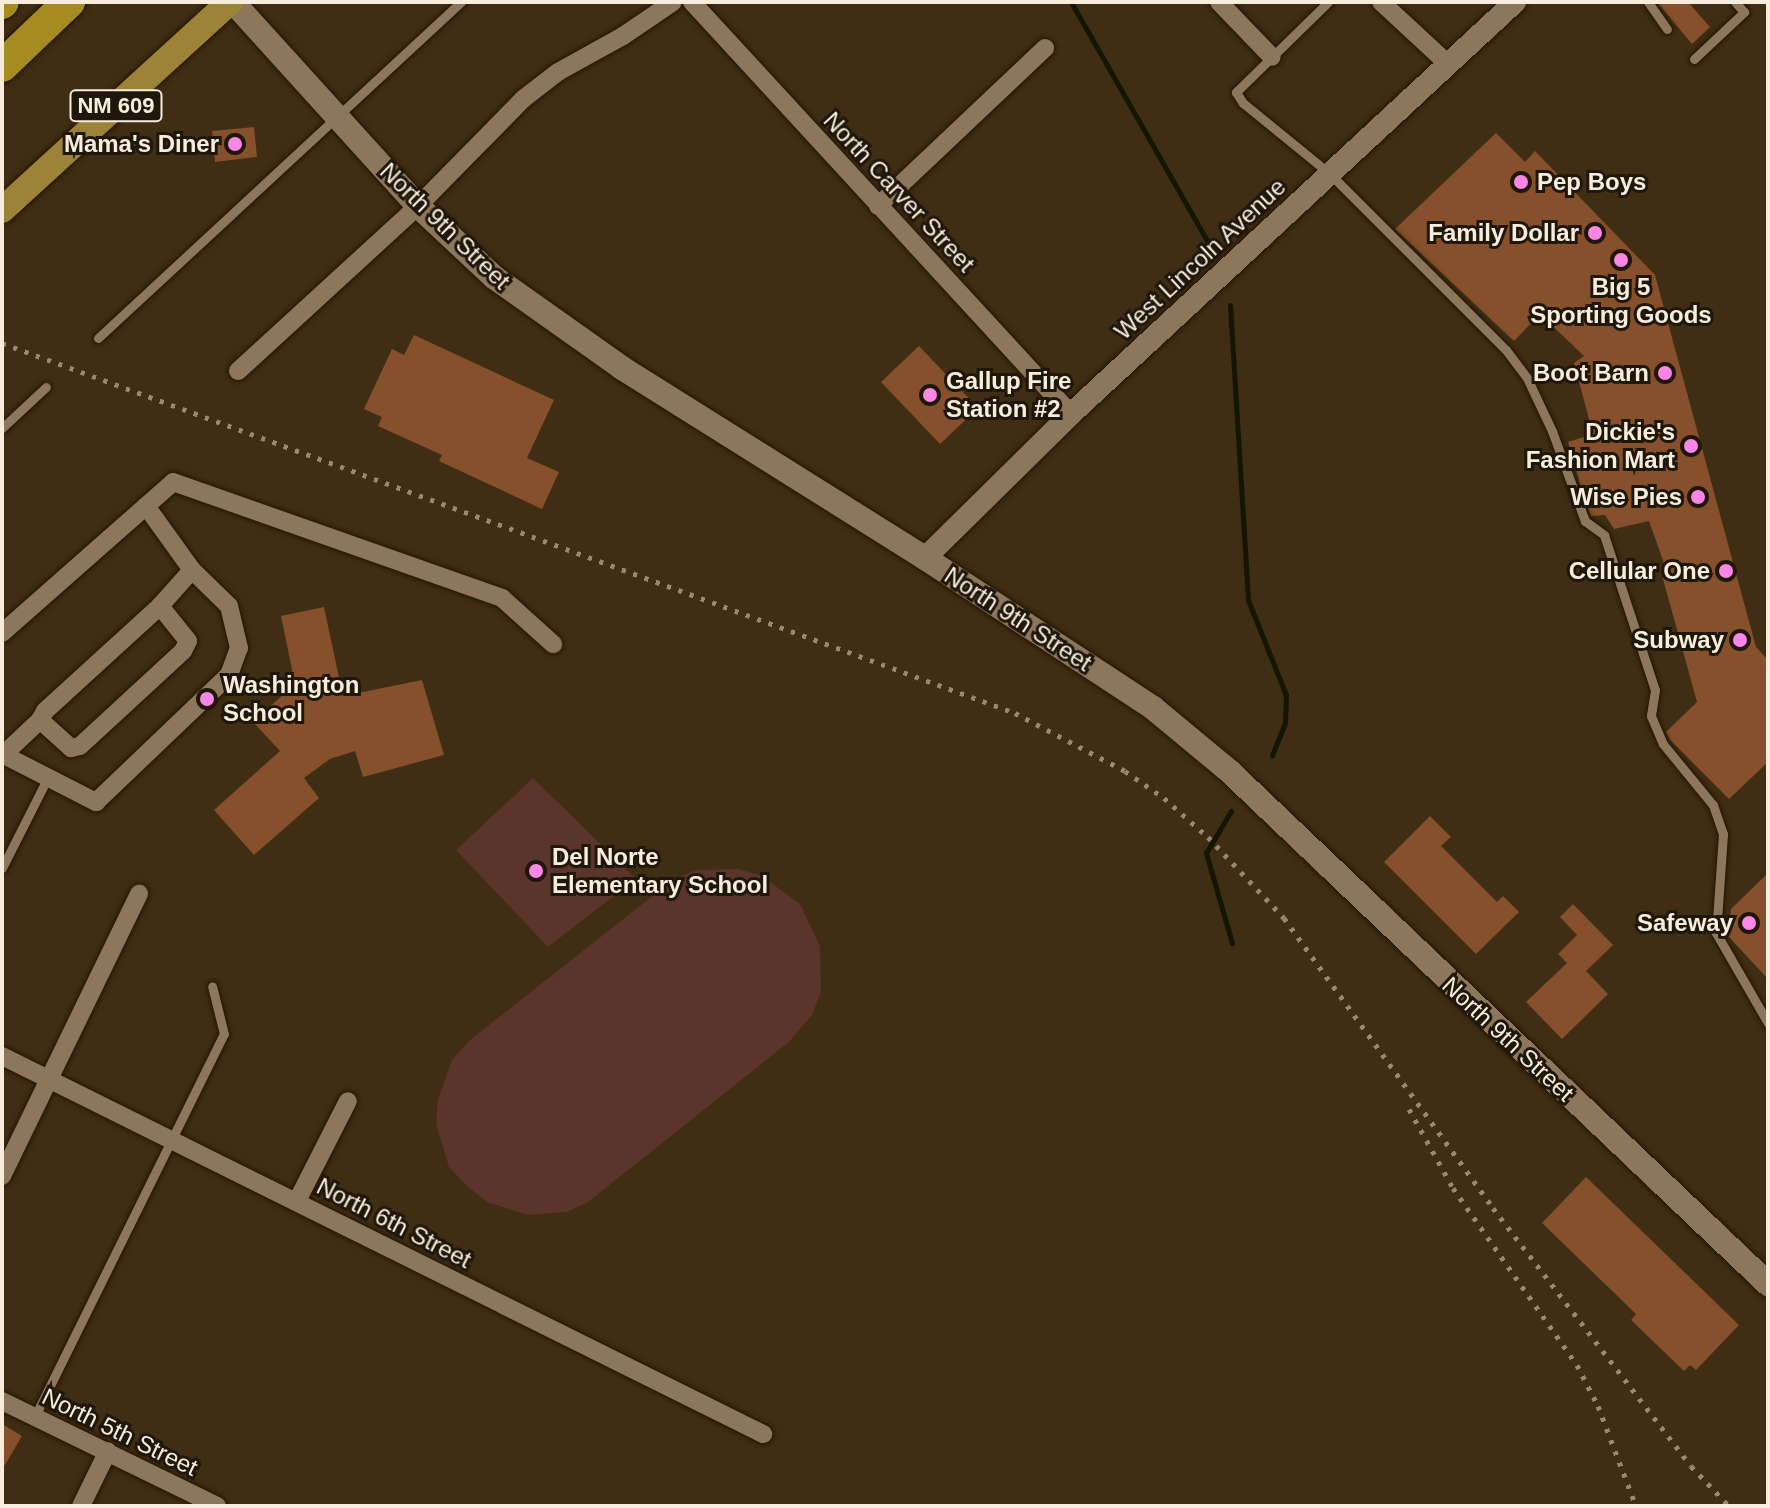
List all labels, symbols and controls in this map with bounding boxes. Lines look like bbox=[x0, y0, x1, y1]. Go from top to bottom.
road number: NM 609 bbox=[68, 88, 164, 124]
street label: North Carver Street bbox=[818, 106, 980, 278]
place label: Mama's Diner bbox=[64, 130, 219, 158]
marker: Mama's Diner bbox=[226, 135, 244, 153]
street label: North 9th Street bbox=[374, 157, 516, 295]
place label: Pep Boys bbox=[1537, 168, 1646, 196]
street label: West Lincoln Avenue bbox=[1108, 172, 1292, 346]
marker: Pep Boys bbox=[1512, 173, 1530, 191]
place label: Family Dollar bbox=[1428, 219, 1579, 247]
marker: Family Dollar bbox=[1586, 224, 1604, 242]
marker: Big 5 Sporting Goods bbox=[1612, 251, 1630, 269]
place label: Big 5 Sporting Goods bbox=[1530, 273, 1712, 329]
place label: Boot Barn bbox=[1533, 359, 1649, 387]
marker: Boot Barn bbox=[1656, 364, 1674, 382]
place label: Gallup Fire Station #2 bbox=[946, 367, 1071, 423]
marker: Gallup Fire Station #2 bbox=[921, 386, 939, 404]
place label: Dickie's Fashion Mart bbox=[1526, 418, 1675, 474]
marker: Dickie's Fashion Mart bbox=[1682, 437, 1700, 455]
place label: Wise Pies bbox=[1570, 483, 1682, 511]
marker: Wise Pies bbox=[1689, 488, 1707, 506]
place label: Cellular One bbox=[1569, 557, 1710, 585]
street label: North 9th Street bbox=[939, 561, 1097, 677]
marker: Cellular One bbox=[1717, 562, 1735, 580]
place label: Subway bbox=[1633, 626, 1724, 654]
marker: Subway bbox=[1731, 631, 1749, 649]
place label: Washington School bbox=[223, 671, 359, 727]
marker: Washington School bbox=[198, 690, 216, 708]
place label: Del Norte Elementary School bbox=[552, 843, 768, 899]
marker: Del Norte Elementary School bbox=[527, 862, 545, 880]
place label: Safeway bbox=[1637, 909, 1733, 937]
marker: Safeway bbox=[1740, 914, 1758, 932]
street label: North 9th Street bbox=[1436, 971, 1580, 1107]
street label: North 6th Street bbox=[312, 1172, 476, 1274]
street label: North 5th Street bbox=[38, 1382, 202, 1482]

